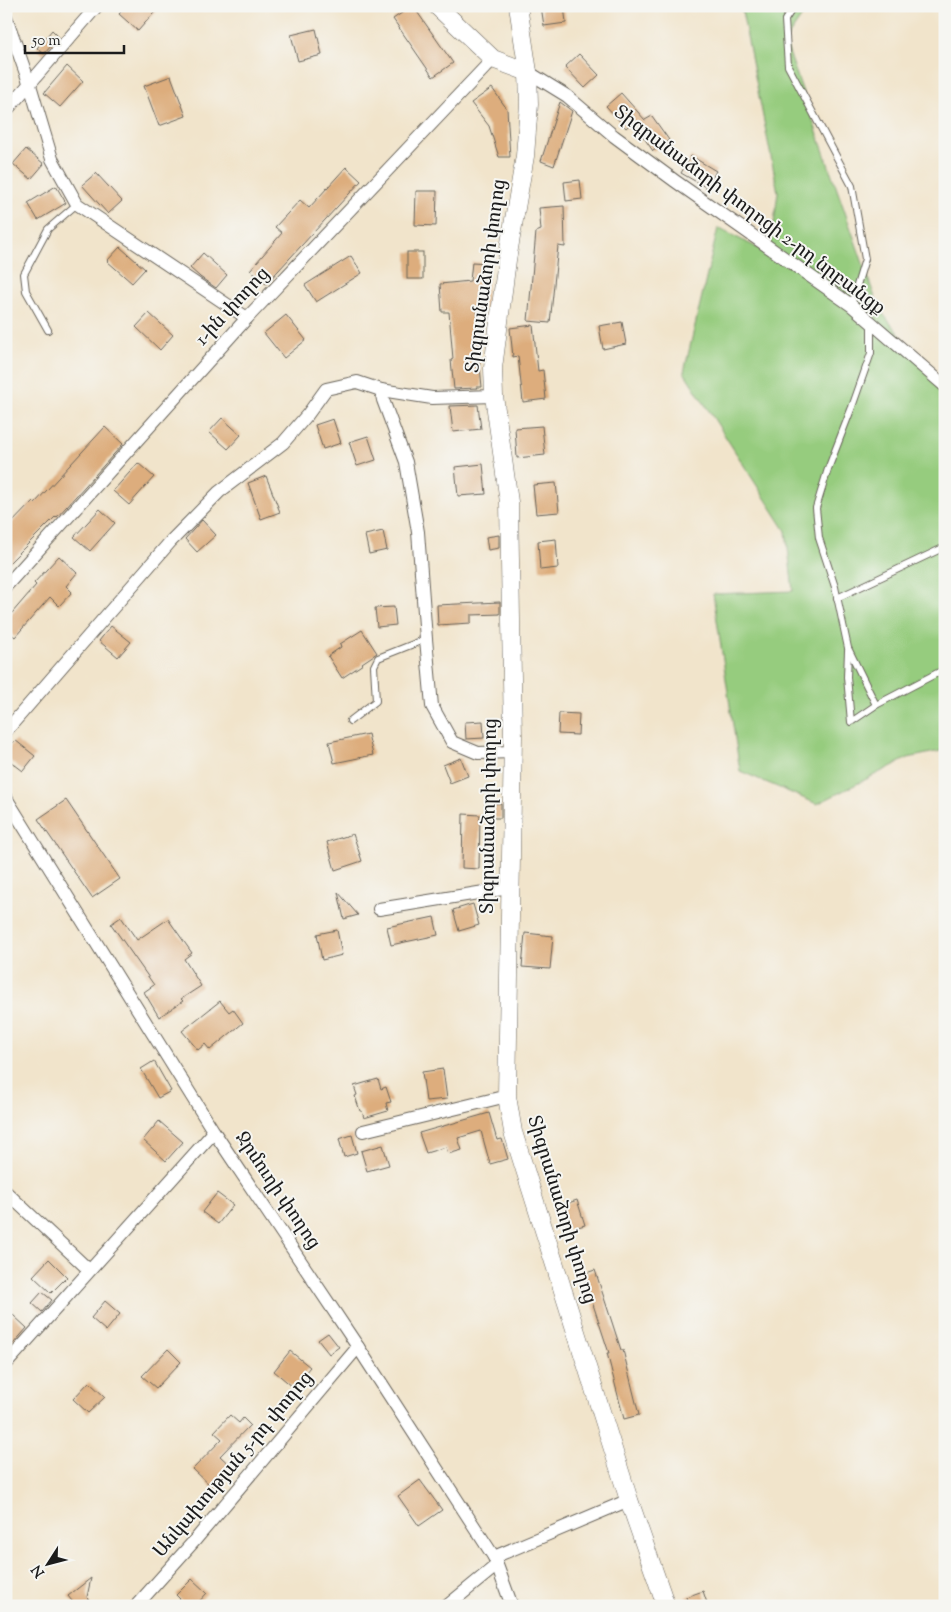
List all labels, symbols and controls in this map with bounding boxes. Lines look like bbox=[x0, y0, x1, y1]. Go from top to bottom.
scale bar bbox=[25, 22, 124, 54]
text: 50 m bbox=[31, 31, 61, 52]
street label: Տիգրանաձորի փողոցի 2-րդ նրբանցք bbox=[608, 100, 890, 322]
street label: Տիգրանաձորի փողոց bbox=[460, 177, 514, 375]
street label: 1-ին փողոց bbox=[189, 262, 277, 352]
street label: Տիգրանաձորի փողոց bbox=[475, 718, 505, 914]
street label: Տիգրանաձորի փողոց bbox=[519, 1113, 603, 1307]
street label: Ջրմուղի փողոց bbox=[228, 1127, 326, 1255]
street label: Անկախության 5-րդ փողոց bbox=[148, 1366, 320, 1564]
north arrow bbox=[22, 1540, 72, 1590]
text: N bbox=[28, 1560, 50, 1581]

